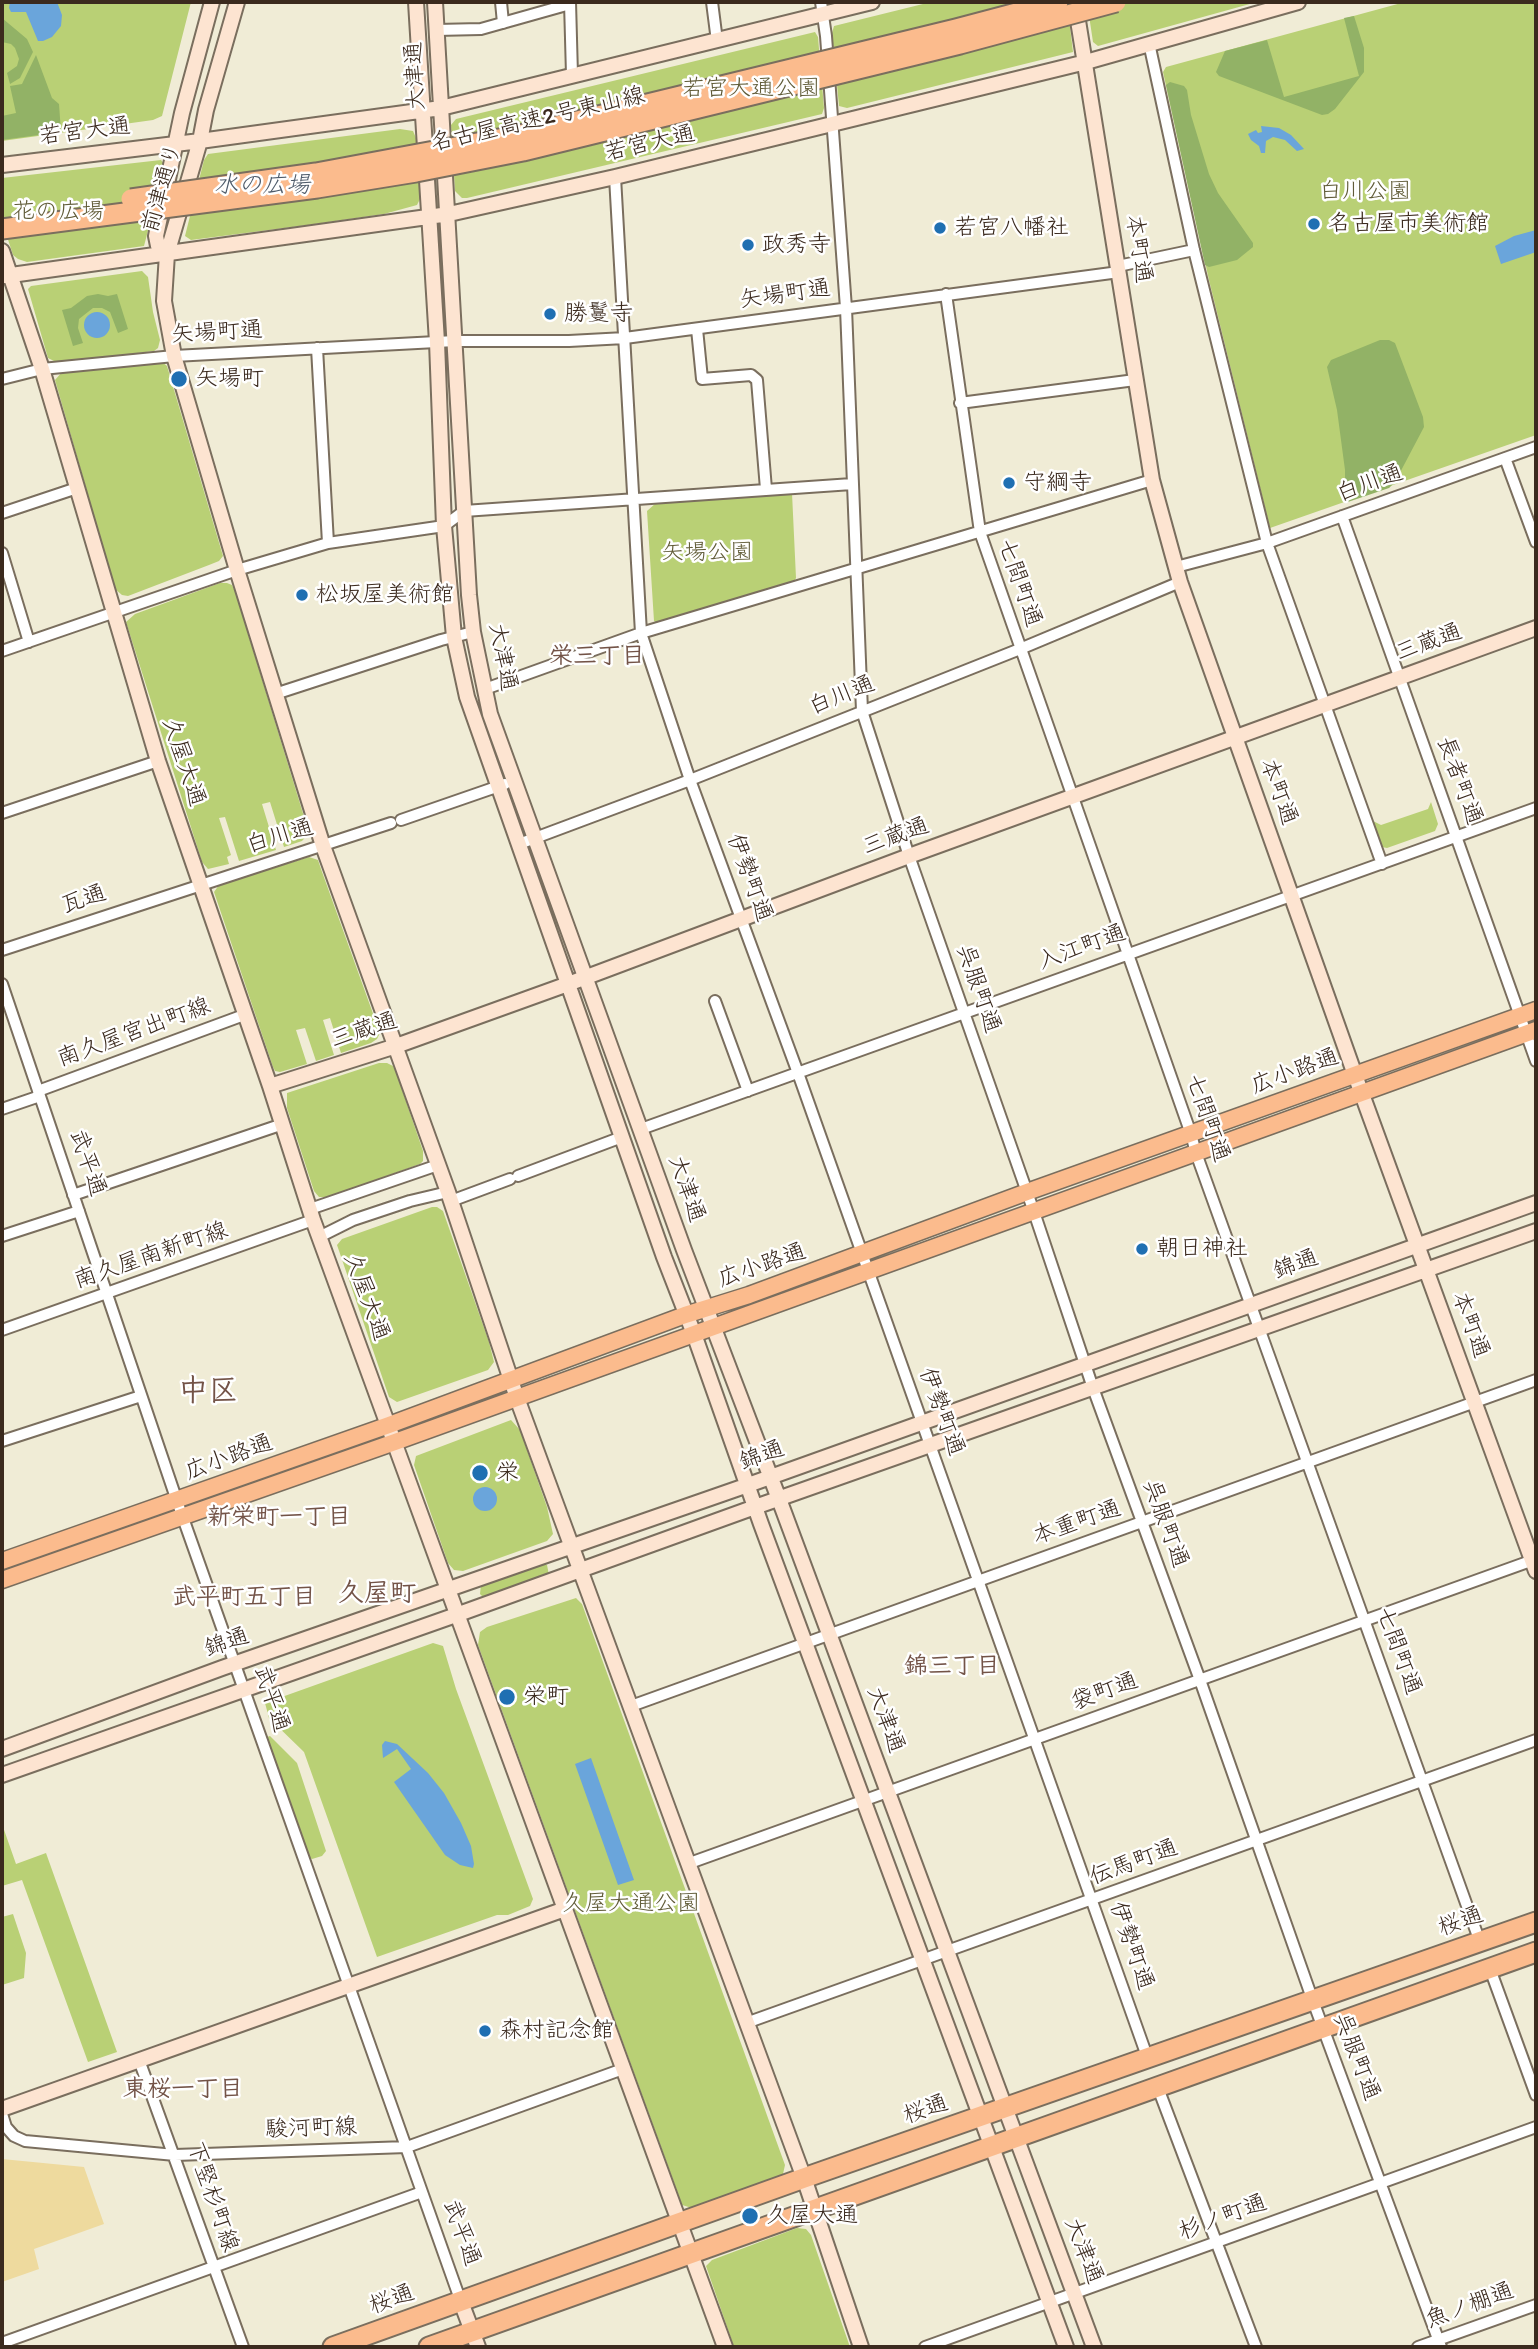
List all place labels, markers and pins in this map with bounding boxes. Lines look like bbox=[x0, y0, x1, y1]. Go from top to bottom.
place label: 名古屋市美術館 bbox=[1328, 210, 1489, 238]
place label: 若宮八幡社 bbox=[954, 214, 1069, 242]
marker: 名古屋市美術館 bbox=[1306, 216, 1322, 232]
marker: 若宮八幡社 bbox=[932, 220, 948, 236]
place label: 政秀寺 bbox=[762, 231, 831, 259]
marker: 政秀寺 bbox=[740, 237, 756, 253]
place label: 勝鬘寺 bbox=[564, 300, 633, 328]
marker: 勝鬘寺 bbox=[542, 306, 558, 322]
place label: 矢場町 bbox=[195, 365, 264, 393]
marker: 矢場町 bbox=[169, 369, 189, 389]
place label: 守綱寺 bbox=[1023, 469, 1092, 497]
marker: 守綱寺 bbox=[1001, 475, 1017, 491]
place label: 松坂屋美術館 bbox=[316, 581, 454, 609]
marker: 松坂屋美術館 bbox=[294, 587, 310, 603]
place label: 朝日神社 bbox=[1156, 1235, 1248, 1263]
marker: 朝日神社 bbox=[1134, 1241, 1150, 1257]
place label: 栄 bbox=[496, 1459, 519, 1487]
marker: 栄 bbox=[470, 1463, 490, 1483]
place label: 栄町 bbox=[523, 1683, 569, 1711]
marker: 栄町 bbox=[497, 1687, 517, 1707]
place label: 森村記念館 bbox=[499, 2017, 614, 2045]
marker: 森村記念館 bbox=[477, 2023, 493, 2039]
place label: 久屋大通 bbox=[766, 2202, 858, 2230]
marker: 久屋大通 bbox=[740, 2206, 760, 2226]

